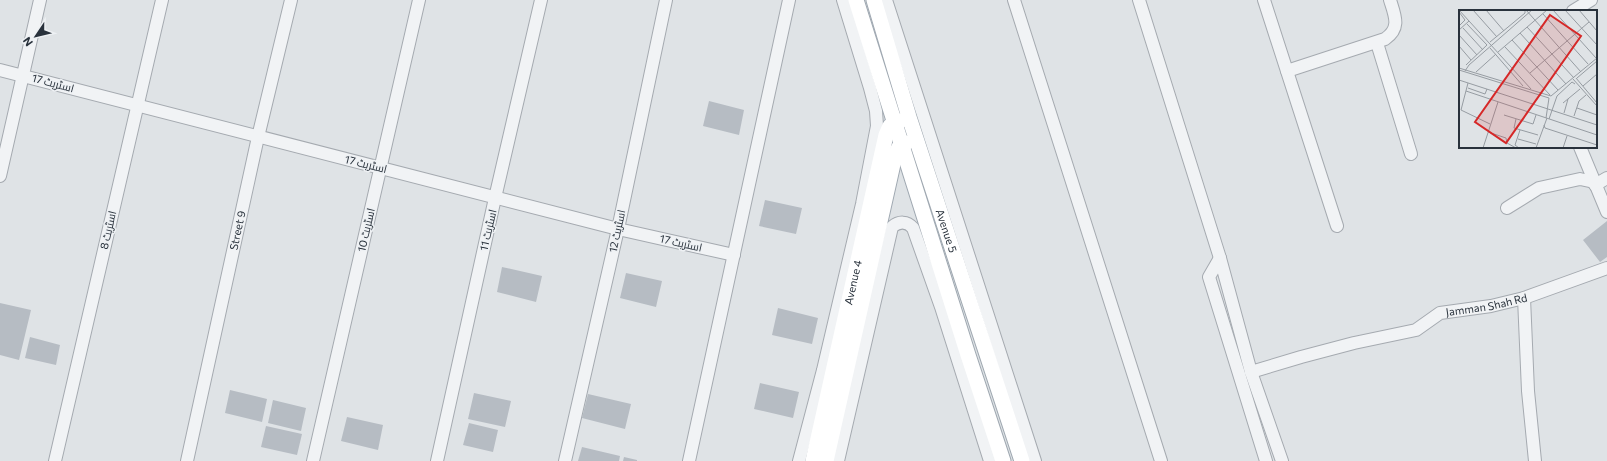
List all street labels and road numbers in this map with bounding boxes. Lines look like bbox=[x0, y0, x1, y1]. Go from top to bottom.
street label: اسٹریٹ 17 bbox=[30, 71, 76, 95]
street label: اسٹریٹ 17 bbox=[343, 152, 389, 176]
street label: اسٹریٹ 10 bbox=[354, 207, 378, 253]
street label: Avenue 5 bbox=[934, 207, 960, 254]
street label: اسٹریٹ 11 bbox=[476, 208, 500, 252]
street label: اسٹریٹ 12 bbox=[606, 208, 628, 254]
street label: اسٹریٹ 8 bbox=[97, 209, 119, 251]
street label: Street 9 bbox=[226, 209, 248, 251]
street label: اسٹریٹ 17 bbox=[658, 231, 704, 255]
street label: Avenue 4 bbox=[841, 258, 864, 306]
street label: Jamman Shah Rd bbox=[1445, 290, 1528, 319]

